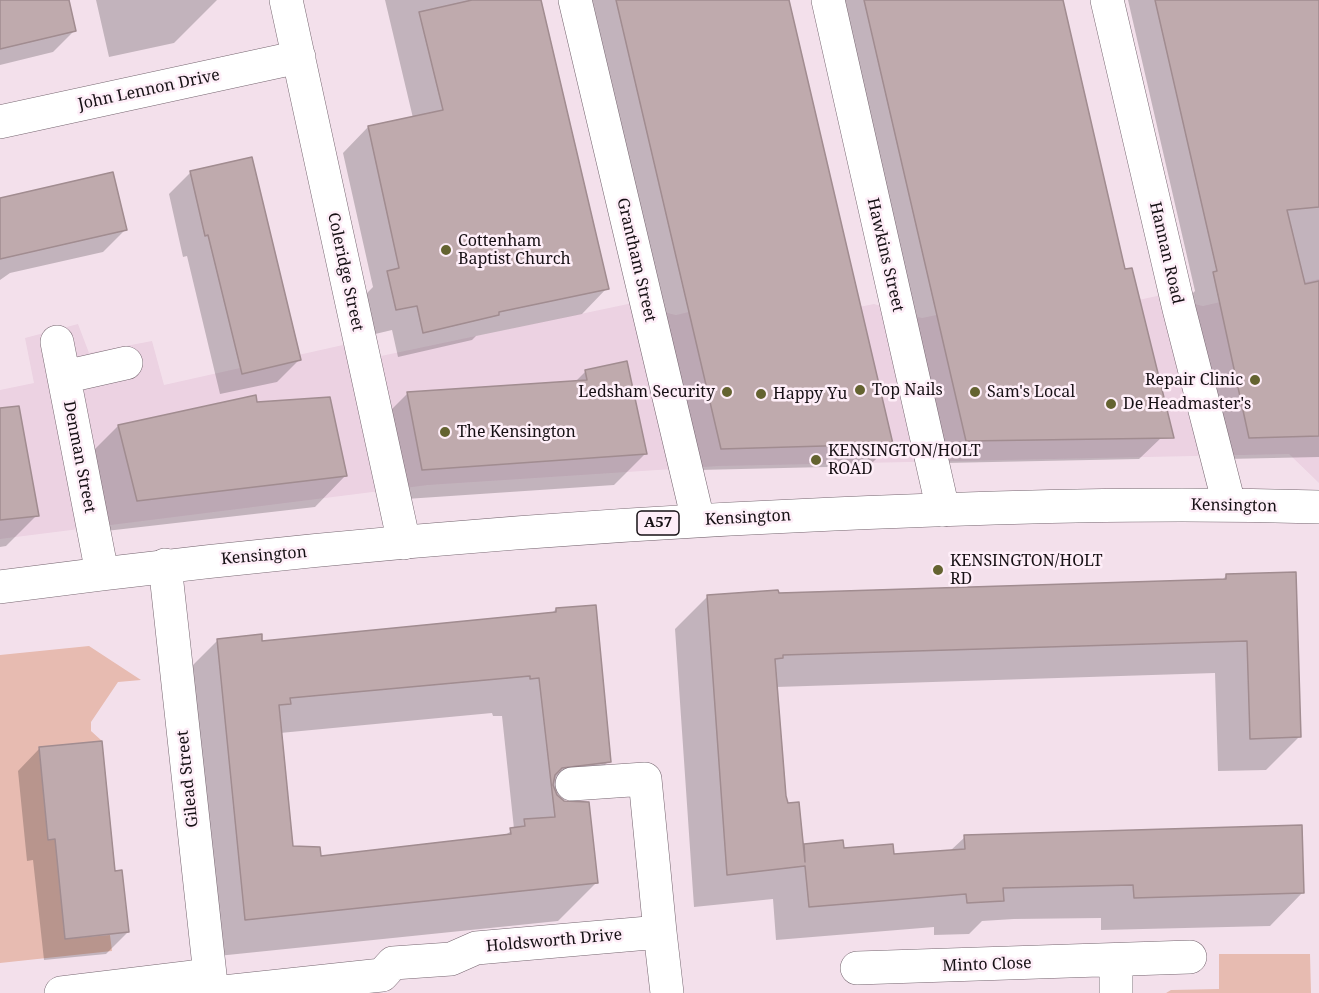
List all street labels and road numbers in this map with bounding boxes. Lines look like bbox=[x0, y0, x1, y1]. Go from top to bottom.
street label: John Lennon Drive bbox=[76, 66, 222, 114]
street label: Grantham Street bbox=[612, 196, 660, 324]
street label: Hawkins Street bbox=[863, 196, 907, 314]
street label: Hannan Road bbox=[1145, 200, 1187, 306]
street label: Coleridge Street bbox=[323, 211, 367, 333]
street label: Denman Street bbox=[59, 399, 99, 515]
street label: Kensington bbox=[1191, 496, 1277, 516]
street label: Kensington bbox=[704, 506, 792, 530]
road number: A57 bbox=[637, 511, 679, 535]
street label: Kensington bbox=[220, 543, 308, 569]
street label: Gilead Street bbox=[173, 729, 203, 829]
street label: Holdsworth Drive bbox=[485, 925, 623, 957]
street label: Minto Close bbox=[942, 954, 1032, 976]

